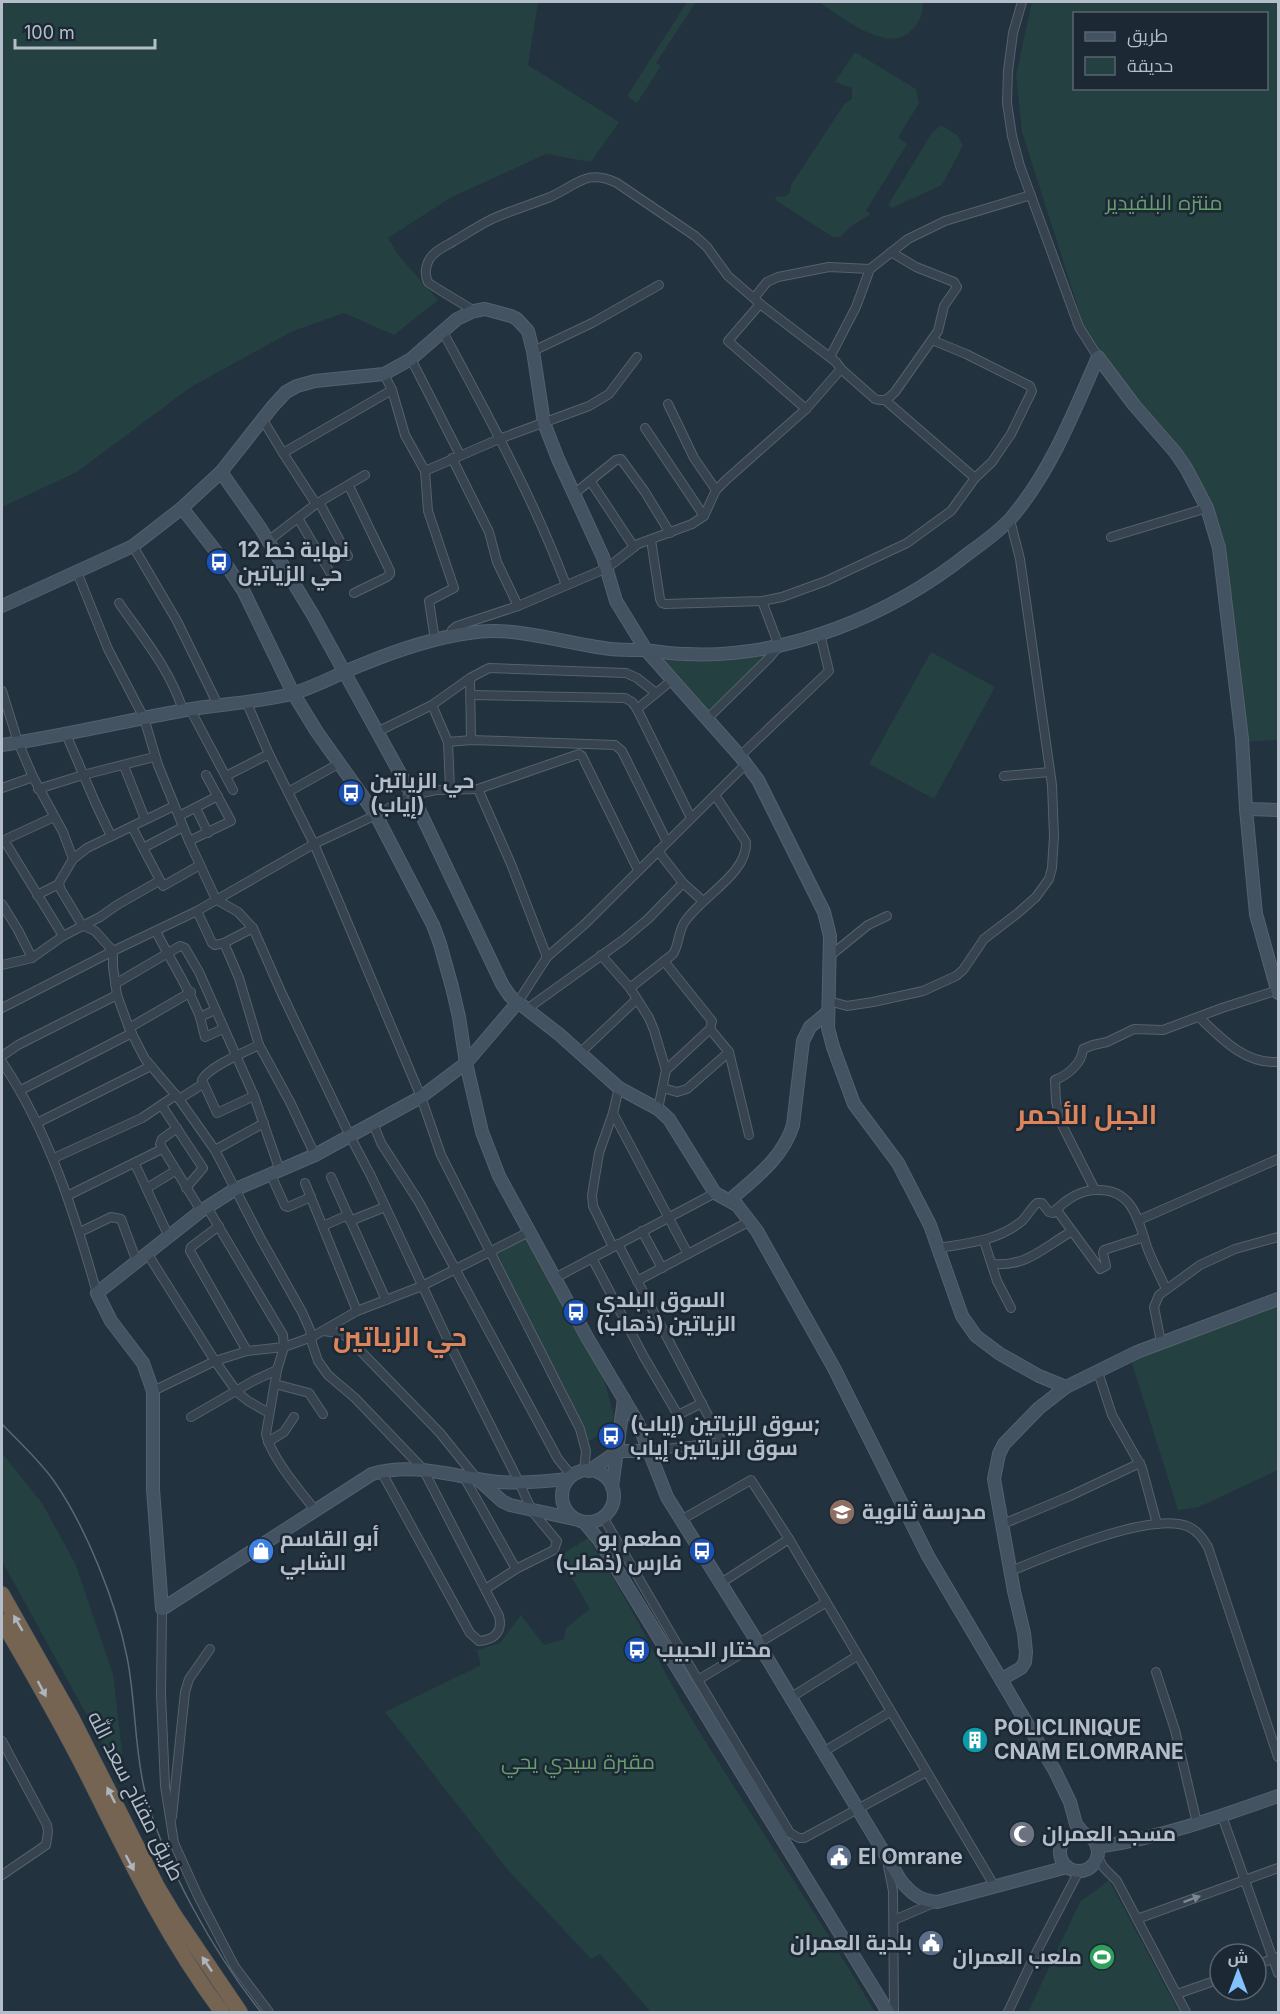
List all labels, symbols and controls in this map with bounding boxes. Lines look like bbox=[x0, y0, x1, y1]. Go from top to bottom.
scale bar bbox=[15, 12, 154, 50]
legend bbox=[1073, 12, 1268, 90]
text: 100 m bbox=[24, 22, 75, 43]
text: طريق bbox=[1127, 25, 1168, 48]
text: حديقة bbox=[1127, 55, 1173, 76]
park label: منتزه البلفيدير bbox=[1104, 190, 1223, 215]
place label: نهاية خط 12 حي الزياتين bbox=[238, 537, 349, 591]
bus stop icon: نهاية خط 12 حي الزياتين bbox=[204, 547, 234, 577]
place label: حي الزياتين (إياب) bbox=[370, 768, 474, 819]
bus stop icon: حي الزياتين (إياب) bbox=[336, 778, 366, 808]
district label: الجبل الأحمر bbox=[1016, 1098, 1157, 1131]
place label: السوق البلدي الزياتين (ذهاب) bbox=[596, 1287, 736, 1336]
bus stop icon: السوق البلدي الزياتين (ذهاب) bbox=[561, 1297, 591, 1327]
district label: حي الزياتين bbox=[333, 1320, 467, 1359]
place label: سوق الزياتين (إياب); سوق الزياتين إياب bbox=[630, 1411, 821, 1462]
bus stop icon: سوق الزياتين (إياب); سوق الزياتين إياب bbox=[596, 1421, 626, 1451]
school or university icon: مدرسة ثانوية bbox=[827, 1497, 857, 1527]
place label: مدرسة ثانوية bbox=[862, 1499, 986, 1525]
place label: أبو القاسم الشابي bbox=[280, 1525, 379, 1580]
place label: مطعم بو فارس (ذهاب) bbox=[555, 1526, 682, 1575]
shop icon: أبو القاسم الشابي bbox=[246, 1536, 276, 1566]
bus stop icon: مطعم بو فارس (ذهاب) bbox=[687, 1536, 717, 1566]
one-way arrow bbox=[13, 1614, 23, 1631]
bus stop icon: مختار الحبيب bbox=[622, 1635, 652, 1665]
place label: مختار الحبيب bbox=[656, 1637, 771, 1662]
one-way arrow bbox=[37, 1681, 47, 1698]
street label: طريق مفتاح سعد الله bbox=[81, 1706, 191, 1886]
place label: POLICLINIQUE CNAM ELOMRANE bbox=[994, 1715, 1184, 1764]
building icon: POLICLINIQUE CNAM ELOMRANE bbox=[960, 1725, 990, 1755]
park label: مقبرة سيدي يحي bbox=[501, 1749, 655, 1778]
one-way arrow bbox=[107, 1786, 116, 1803]
mosque icon: مسجد العمران bbox=[1007, 1819, 1037, 1849]
place label: مسجد العمران bbox=[1042, 1821, 1176, 1846]
public building icon: El Omrane bbox=[824, 1842, 854, 1872]
place label: El Omrane bbox=[858, 1844, 963, 1869]
one-way arrow bbox=[125, 1855, 135, 1872]
one-way arrow bbox=[1183, 1894, 1201, 1904]
public building icon: بلدية العمران bbox=[916, 1928, 946, 1958]
place label: بلدية العمران bbox=[790, 1930, 912, 1955]
sports icon: ملعب العمران bbox=[1087, 1942, 1117, 1972]
north arrow bbox=[1208, 1942, 1268, 2002]
place label: ملعب العمران bbox=[952, 1944, 1082, 1969]
text: ش bbox=[1228, 1947, 1248, 1967]
one-way arrow bbox=[202, 1956, 213, 1972]

